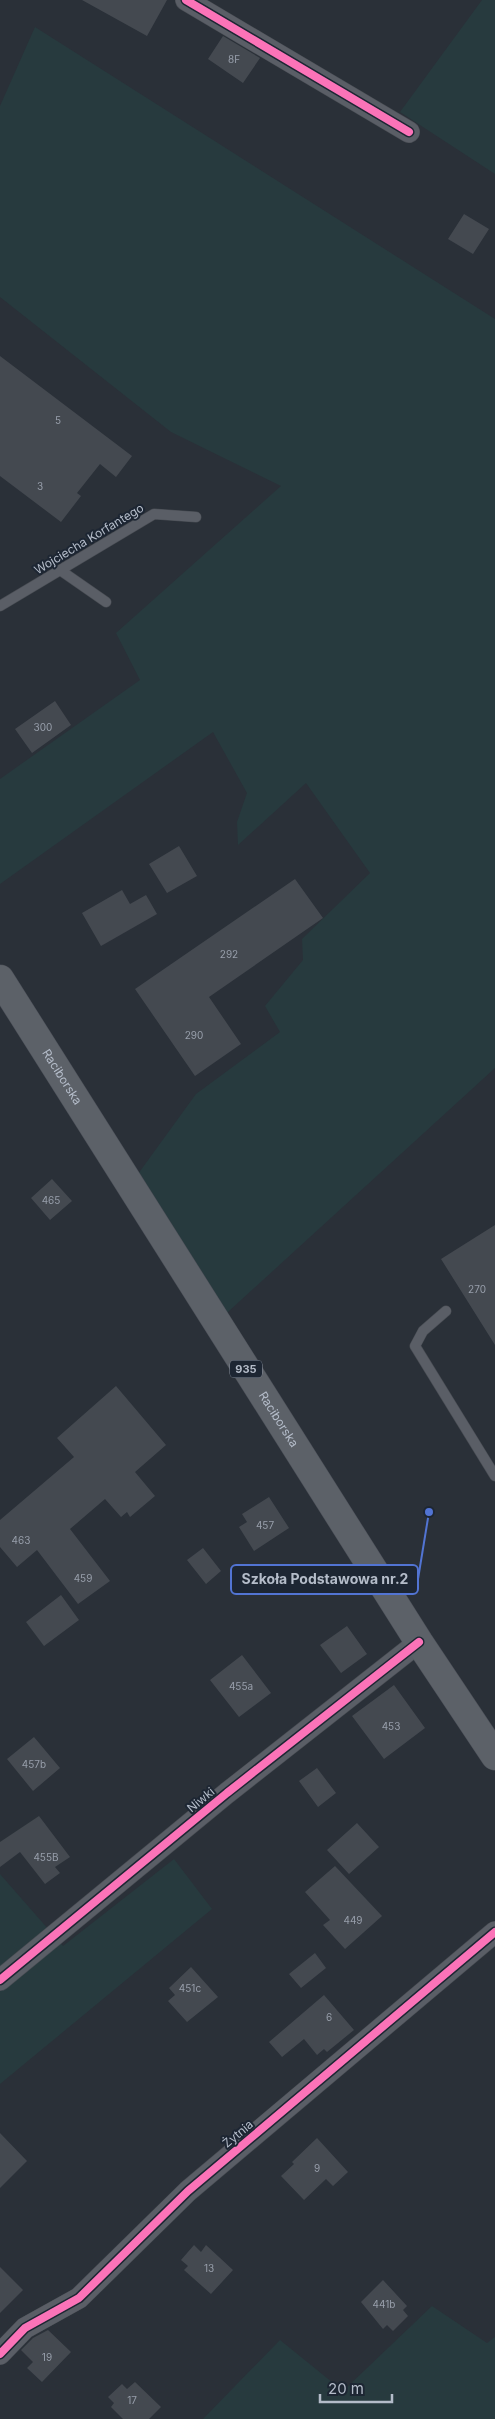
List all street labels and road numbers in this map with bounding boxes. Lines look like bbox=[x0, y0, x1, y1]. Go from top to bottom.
street label: Wojciecha Korfantego bbox=[31, 500, 146, 577]
street label: Raciborska bbox=[39, 1046, 86, 1107]
road number: 935 bbox=[230, 1360, 262, 1378]
street label: Raciborska bbox=[256, 1389, 302, 1450]
street label: Niwki bbox=[184, 1784, 218, 1815]
street label: Żytnia bbox=[219, 2117, 256, 2151]

